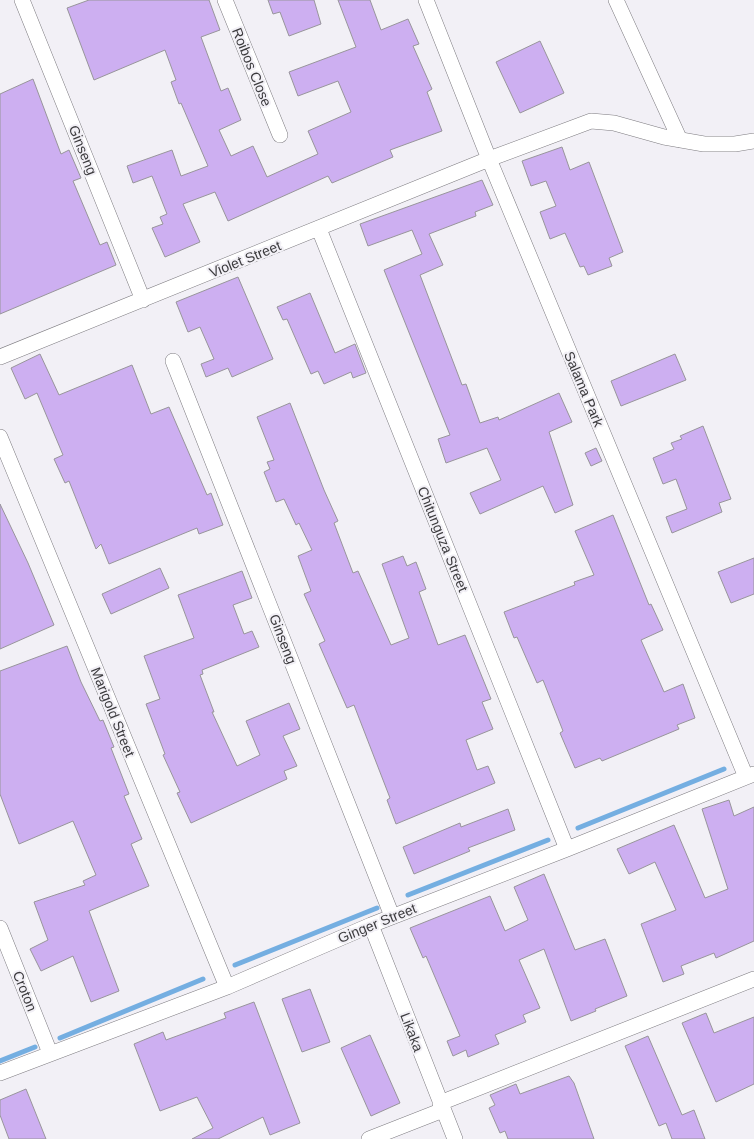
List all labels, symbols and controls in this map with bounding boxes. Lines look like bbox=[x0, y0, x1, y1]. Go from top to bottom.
street label: Roibos Close bbox=[229, 25, 275, 109]
street label: Ginseng bbox=[66, 123, 100, 177]
street label: Violet Street bbox=[207, 237, 283, 281]
street label: Salama Park bbox=[561, 349, 607, 430]
street label: Chitunguza Street bbox=[415, 484, 471, 594]
street label: Ginseng bbox=[266, 612, 300, 666]
street label: Marigold Street bbox=[88, 665, 138, 759]
street label: Ginger Street bbox=[335, 900, 419, 946]
street label: Croton bbox=[10, 969, 40, 1013]
street label: Likaka bbox=[397, 1010, 427, 1054]

